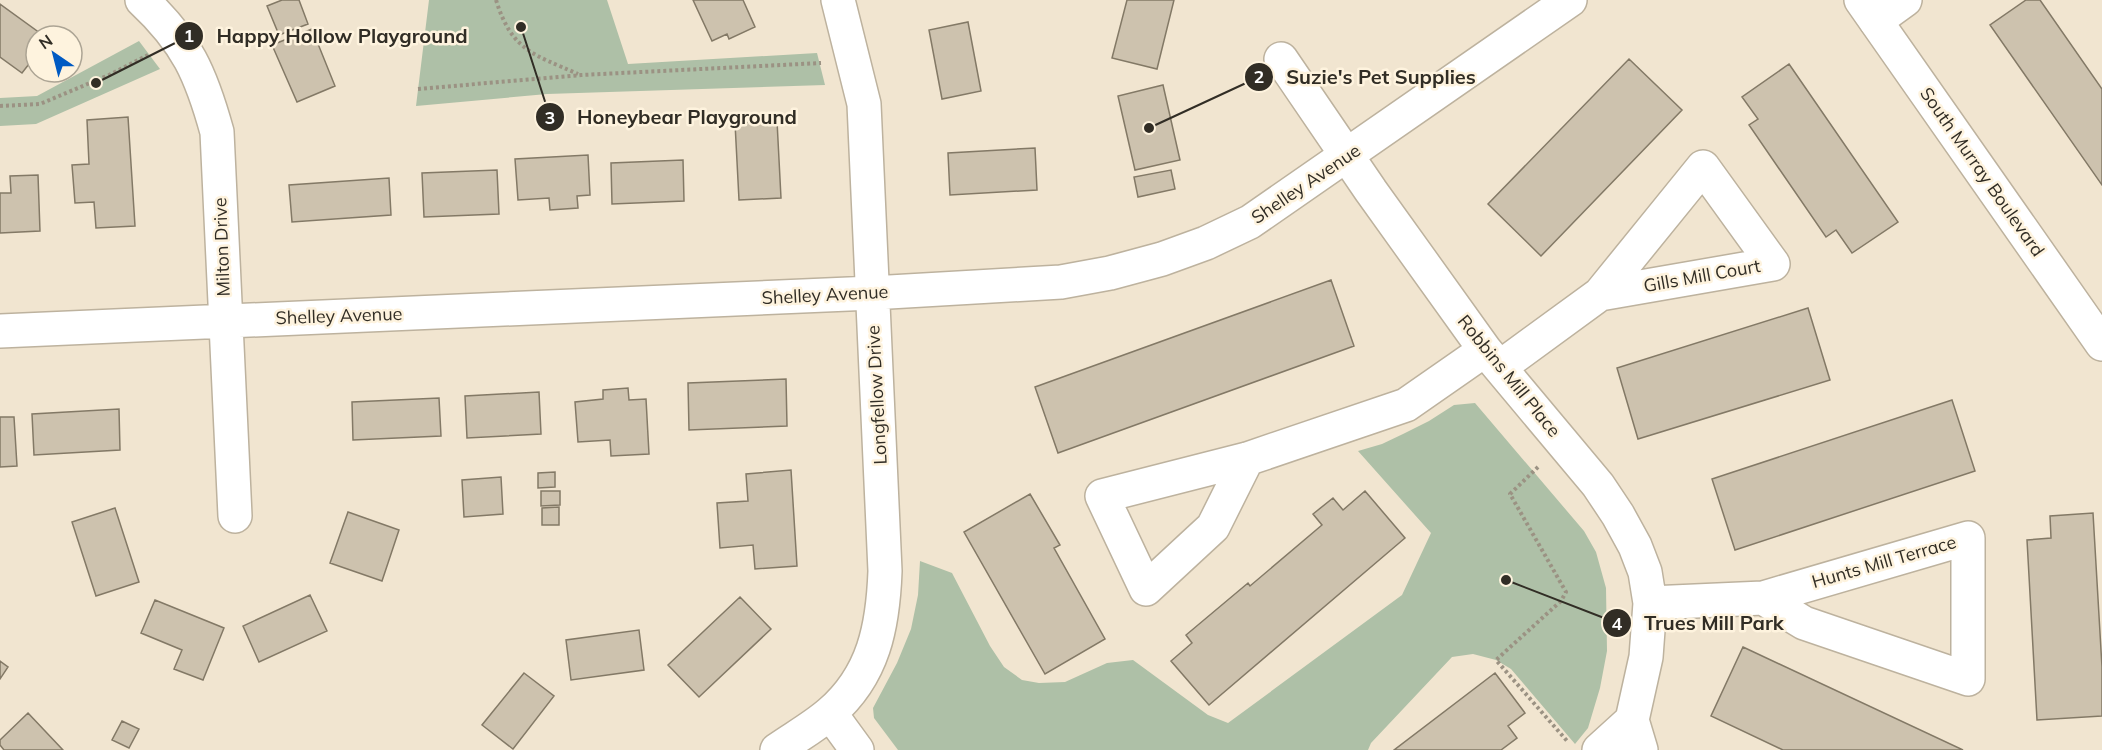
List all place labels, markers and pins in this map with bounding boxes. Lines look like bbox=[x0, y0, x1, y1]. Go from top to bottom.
callout: Happy Hollow Playground bbox=[174, 17, 479, 55]
callout: Suzie's Pet Supplies bbox=[1244, 58, 1488, 96]
callout: Honeybear Playground bbox=[535, 98, 809, 136]
callout: Trues Mill Park bbox=[1602, 604, 1796, 642]

